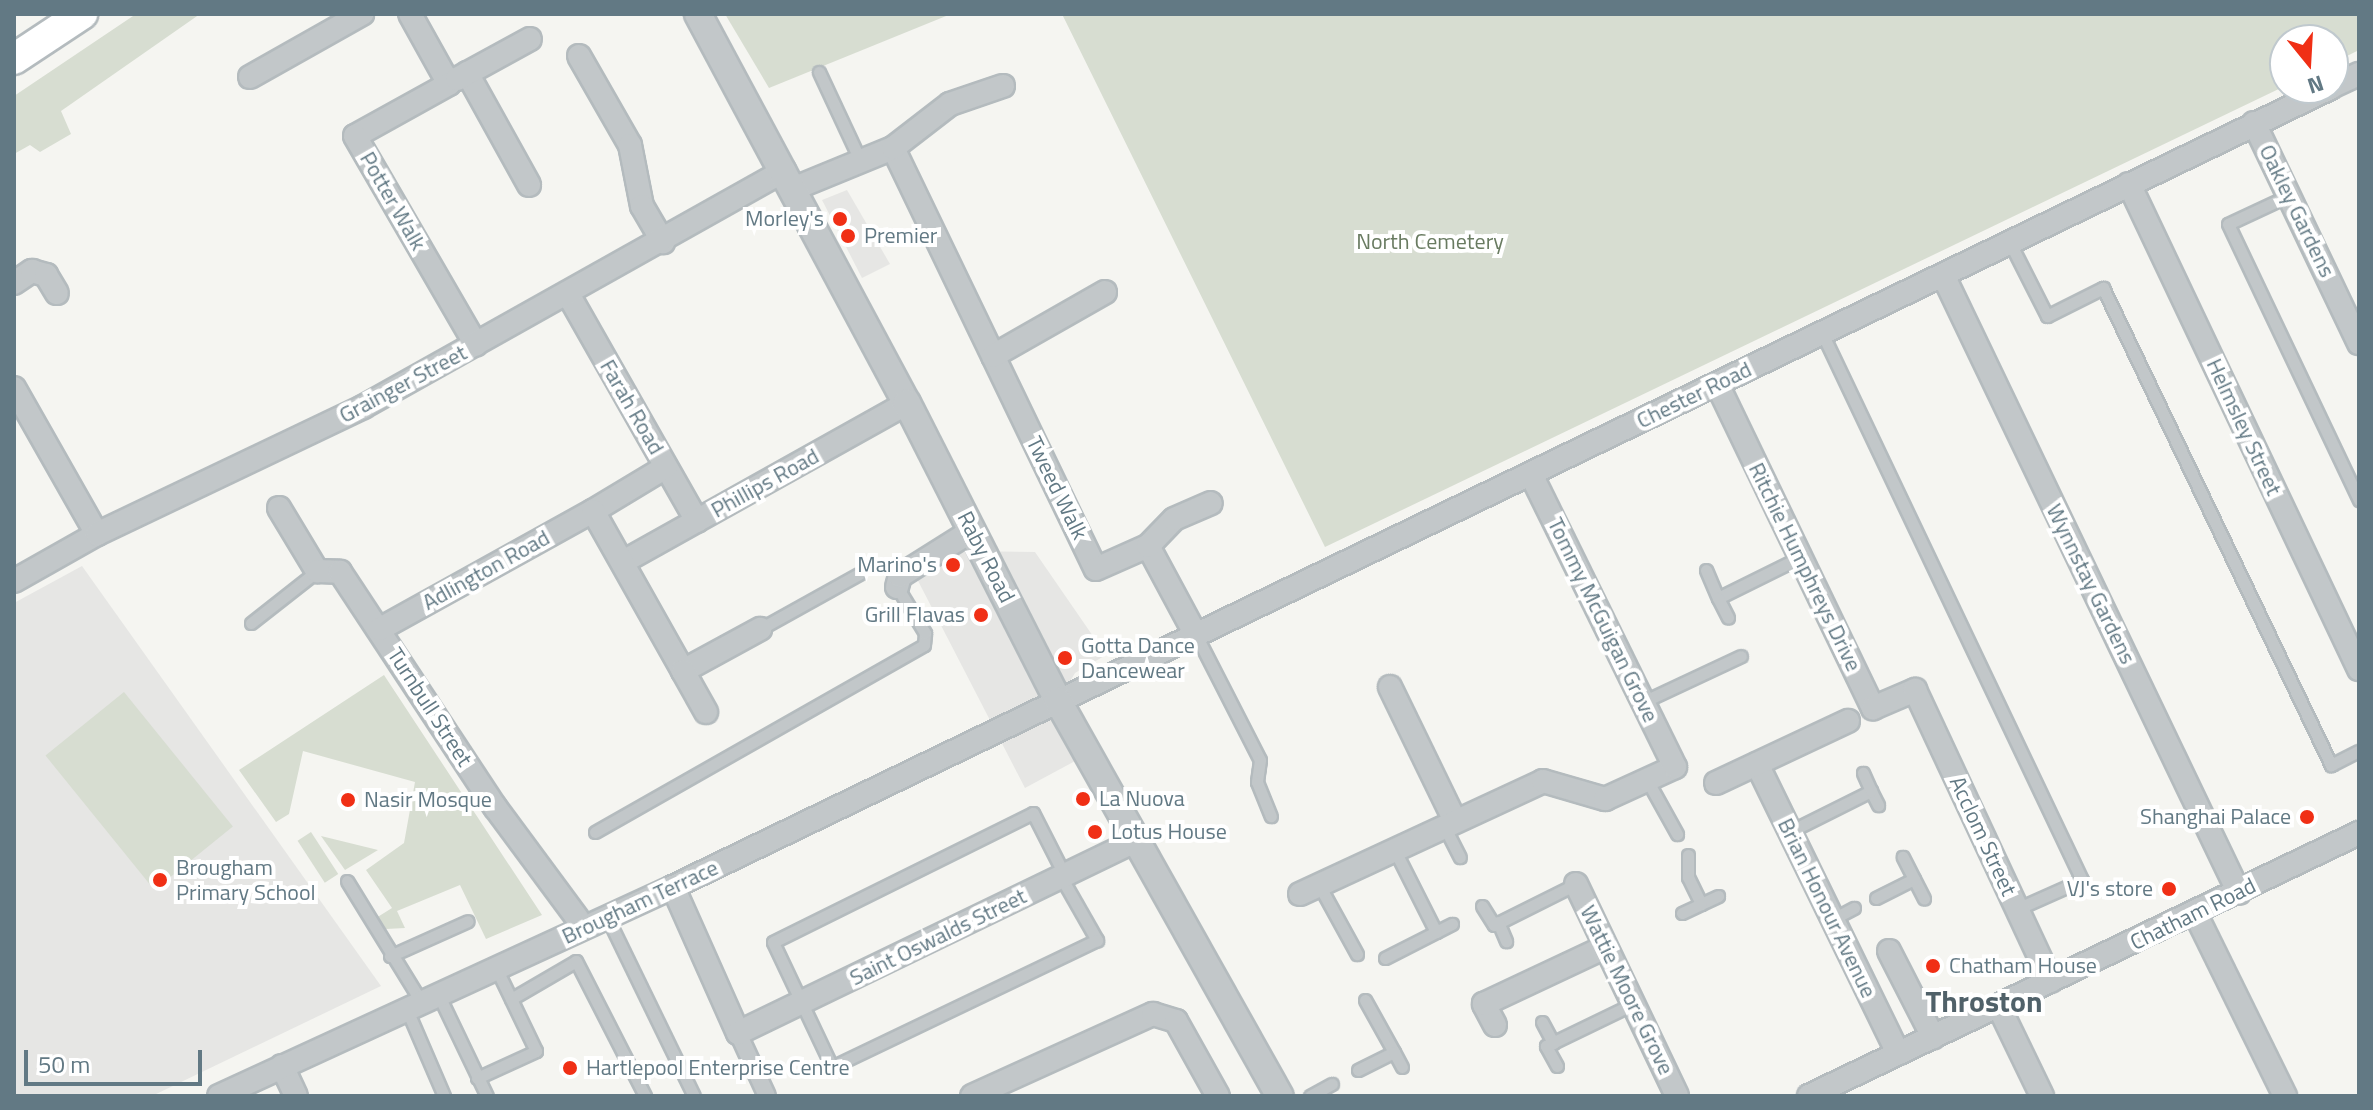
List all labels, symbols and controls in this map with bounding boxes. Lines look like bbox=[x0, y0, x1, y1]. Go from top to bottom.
north arrow bbox=[2269, 24, 2349, 104]
text: N bbox=[2303, 66, 2328, 103]
street label: Oakley Gardens bbox=[2254, 140, 2340, 282]
street label: Potter Walk bbox=[354, 147, 432, 255]
place label: Morley's bbox=[745, 206, 824, 232]
marker: Morley's bbox=[831, 210, 849, 228]
place label: Premier bbox=[864, 223, 937, 249]
marker: Premier bbox=[839, 227, 857, 245]
park label: North Cemetery bbox=[1356, 229, 1504, 255]
street label: Grainger Street bbox=[335, 339, 471, 429]
street label: Helmsley Street bbox=[2201, 354, 2287, 500]
street label: Farah Road bbox=[594, 355, 670, 459]
street label: Chester Road bbox=[1632, 356, 1756, 434]
street label: Tweed Walk bbox=[1021, 432, 1093, 544]
street label: Phillips Road bbox=[707, 443, 823, 523]
street label: Ritchie Humphreys Drive bbox=[1743, 459, 1867, 675]
street label: Wynnstay Gardens bbox=[2041, 500, 2141, 668]
street label: Raby Road bbox=[952, 507, 1020, 607]
street label: Tommy McGuigan Grove bbox=[1542, 513, 1664, 727]
street label: Adlington Road bbox=[418, 524, 554, 616]
place label: Marino's bbox=[857, 552, 937, 578]
marker: Marino's bbox=[944, 556, 962, 574]
place label: Grill Flavas bbox=[865, 602, 965, 628]
marker: Grill Flavas bbox=[972, 606, 990, 624]
place label: Gotta Dance Dancewear bbox=[1081, 632, 1195, 684]
street label: Turnbull Street bbox=[382, 643, 478, 771]
marker: Gotta Dance Dancewear bbox=[1056, 649, 1074, 667]
street label: Acclom Street bbox=[1944, 772, 2022, 900]
place label: La Nuova bbox=[1099, 786, 1185, 812]
place label: Nasir Mosque bbox=[364, 787, 492, 813]
marker: La Nuova bbox=[1074, 790, 1092, 808]
marker: Nasir Mosque bbox=[339, 791, 357, 809]
place label: Shanghai Palace bbox=[2140, 804, 2291, 830]
marker: Shanghai Palace bbox=[2298, 808, 2316, 826]
street label: Brian Honour Avenue bbox=[1772, 814, 1882, 1002]
place label: Lotus House bbox=[1111, 819, 1227, 845]
marker: Lotus House bbox=[1086, 823, 1104, 841]
place label: Brougham Primary School bbox=[176, 854, 316, 906]
street label: Brougham Terrace bbox=[558, 854, 722, 950]
marker: Brougham Primary School bbox=[151, 871, 169, 889]
street label: Chatham Road bbox=[2126, 872, 2260, 956]
place label: VJ's store bbox=[2067, 876, 2153, 902]
marker: VJ's store bbox=[2160, 880, 2178, 898]
street label: Saint Oswalds Street bbox=[846, 883, 1030, 991]
street label: Wattie Moore Grove bbox=[1575, 901, 1679, 1079]
place label: Chatham House bbox=[1949, 953, 2097, 979]
marker: Chatham House bbox=[1924, 957, 1942, 975]
district label: Throston bbox=[1925, 983, 2043, 1019]
scale bar bbox=[28, 1034, 206, 1084]
text: 50 m bbox=[38, 1046, 90, 1082]
place label: Hartlepool Enterprise Centre bbox=[586, 1055, 850, 1081]
marker: Hartlepool Enterprise Centre bbox=[561, 1059, 579, 1077]

